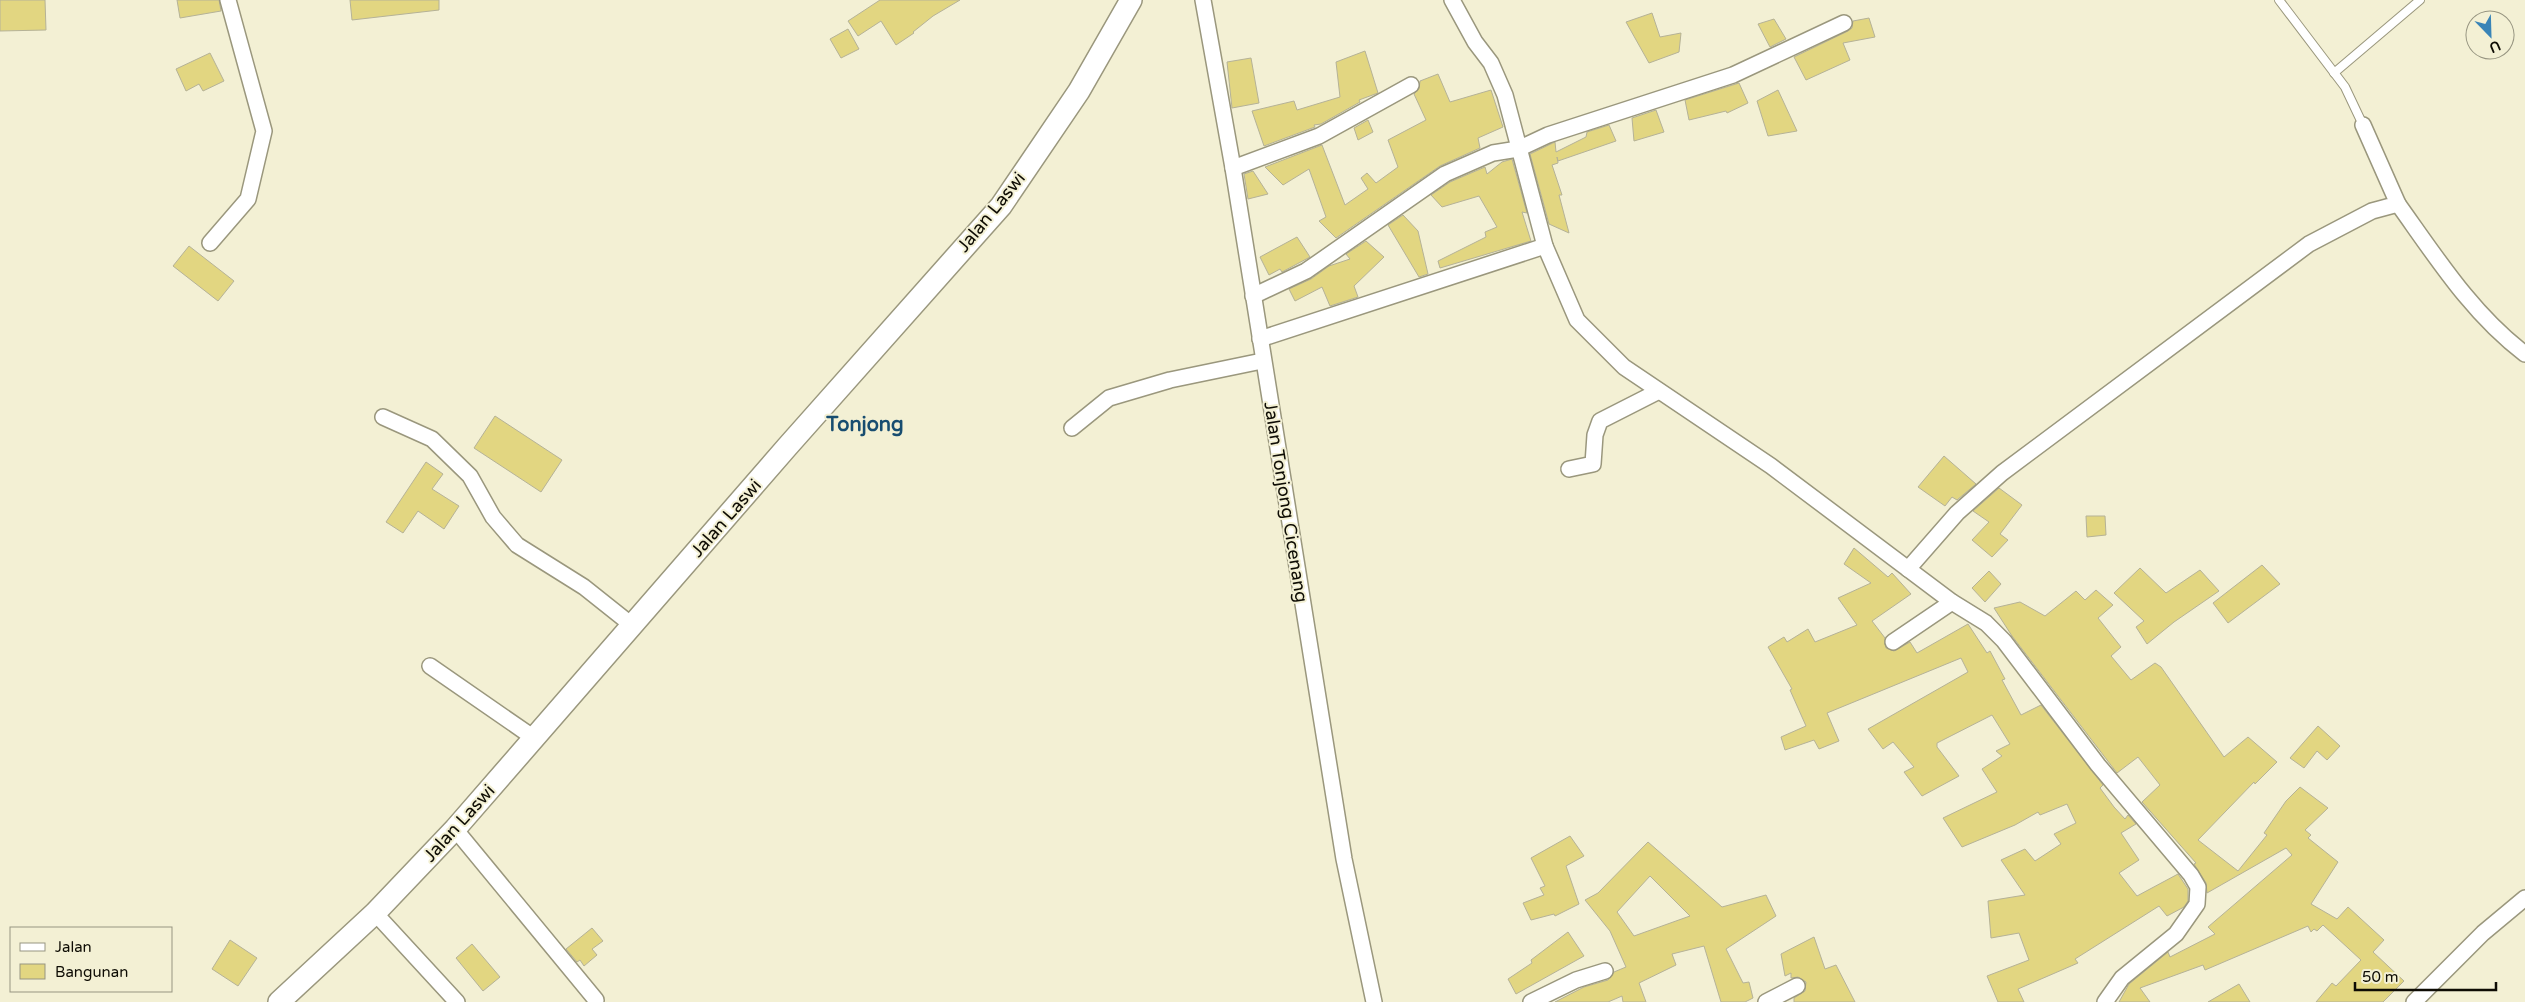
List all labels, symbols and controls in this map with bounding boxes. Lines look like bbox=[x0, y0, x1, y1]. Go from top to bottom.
north arrow bbox=[2465, 10, 2515, 60]
text: U bbox=[2487, 37, 2503, 56]
street label: Jalan Laswi bbox=[952, 168, 1030, 256]
street label: Jalan Tonjong Cicenang bbox=[1259, 400, 1313, 604]
district label: Tonjong bbox=[825, 413, 904, 437]
street label: Jalan Laswi bbox=[686, 474, 766, 562]
street label: Jalan Laswi bbox=[419, 780, 499, 866]
legend bbox=[10, 927, 172, 992]
text: Jalan bbox=[55, 938, 92, 956]
scale bar bbox=[2355, 960, 2496, 992]
text: Bangunan bbox=[55, 963, 128, 981]
text: 50 m bbox=[2362, 968, 2399, 986]

